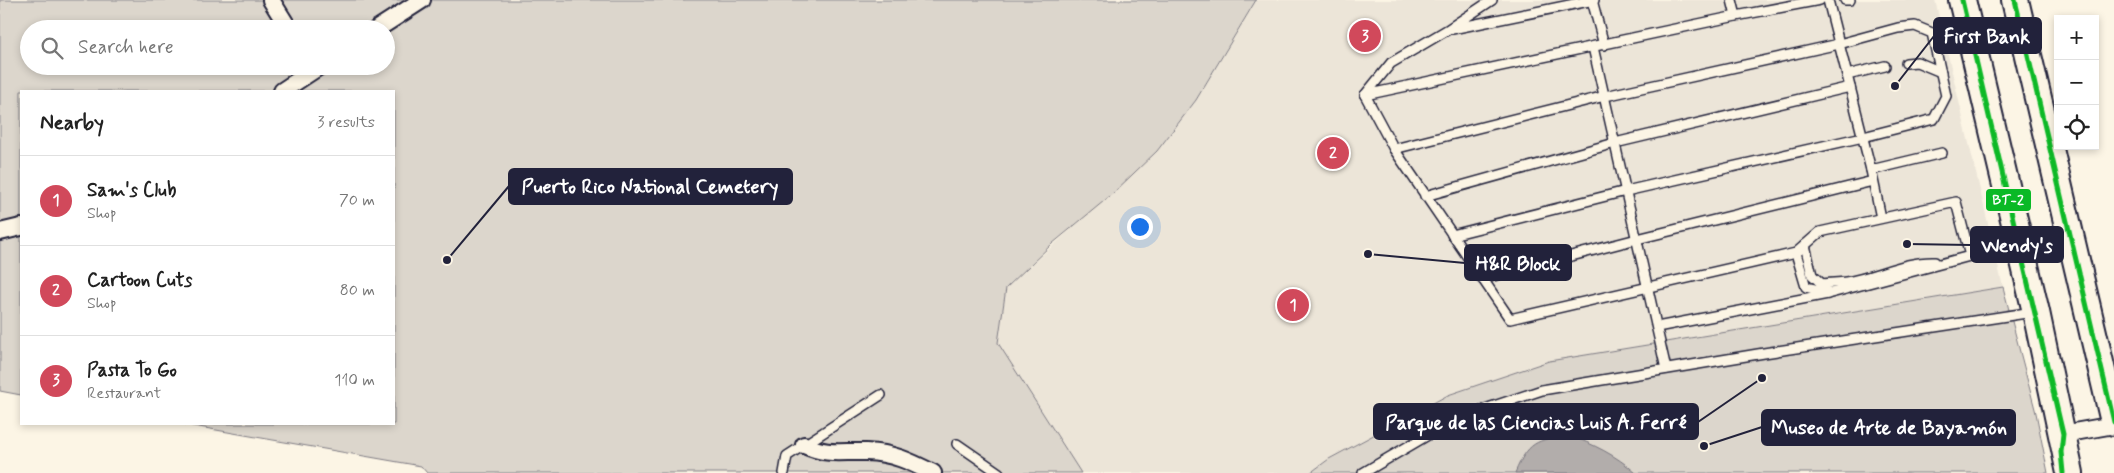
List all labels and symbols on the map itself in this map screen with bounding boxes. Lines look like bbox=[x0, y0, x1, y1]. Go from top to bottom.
pin: 3 bbox=[1349, 17, 1381, 55]
callout: First Bank bbox=[1934, 18, 2041, 53]
text: First Bank bbox=[1944, 24, 2030, 51]
pin: 2 bbox=[1317, 134, 1349, 172]
callout: Puerto Rico National Cemetery bbox=[509, 169, 792, 204]
text: Puerto Rico National Cemetery bbox=[522, 174, 778, 201]
line badge: BT-2 bbox=[1985, 188, 2032, 212]
text: BT-2 bbox=[1992, 191, 2024, 209]
your location bbox=[1127, 214, 1153, 240]
callout: Wendy's bbox=[1971, 227, 2063, 262]
text: Wendy's bbox=[1980, 233, 2053, 260]
callout: H&R Block bbox=[1465, 245, 1571, 280]
text: H&R Block bbox=[1475, 251, 1561, 278]
pin: 1 bbox=[1277, 286, 1309, 324]
callout: Parque de las Ciencias Luis A. Ferré bbox=[1374, 404, 1698, 439]
text: Parque de las Ciencias Luis A. Ferré bbox=[1385, 410, 1687, 437]
callout: Museo de Arte de Bayamón bbox=[1762, 410, 2015, 445]
text: Museo de Arte de Bayamón bbox=[1771, 415, 2007, 442]

